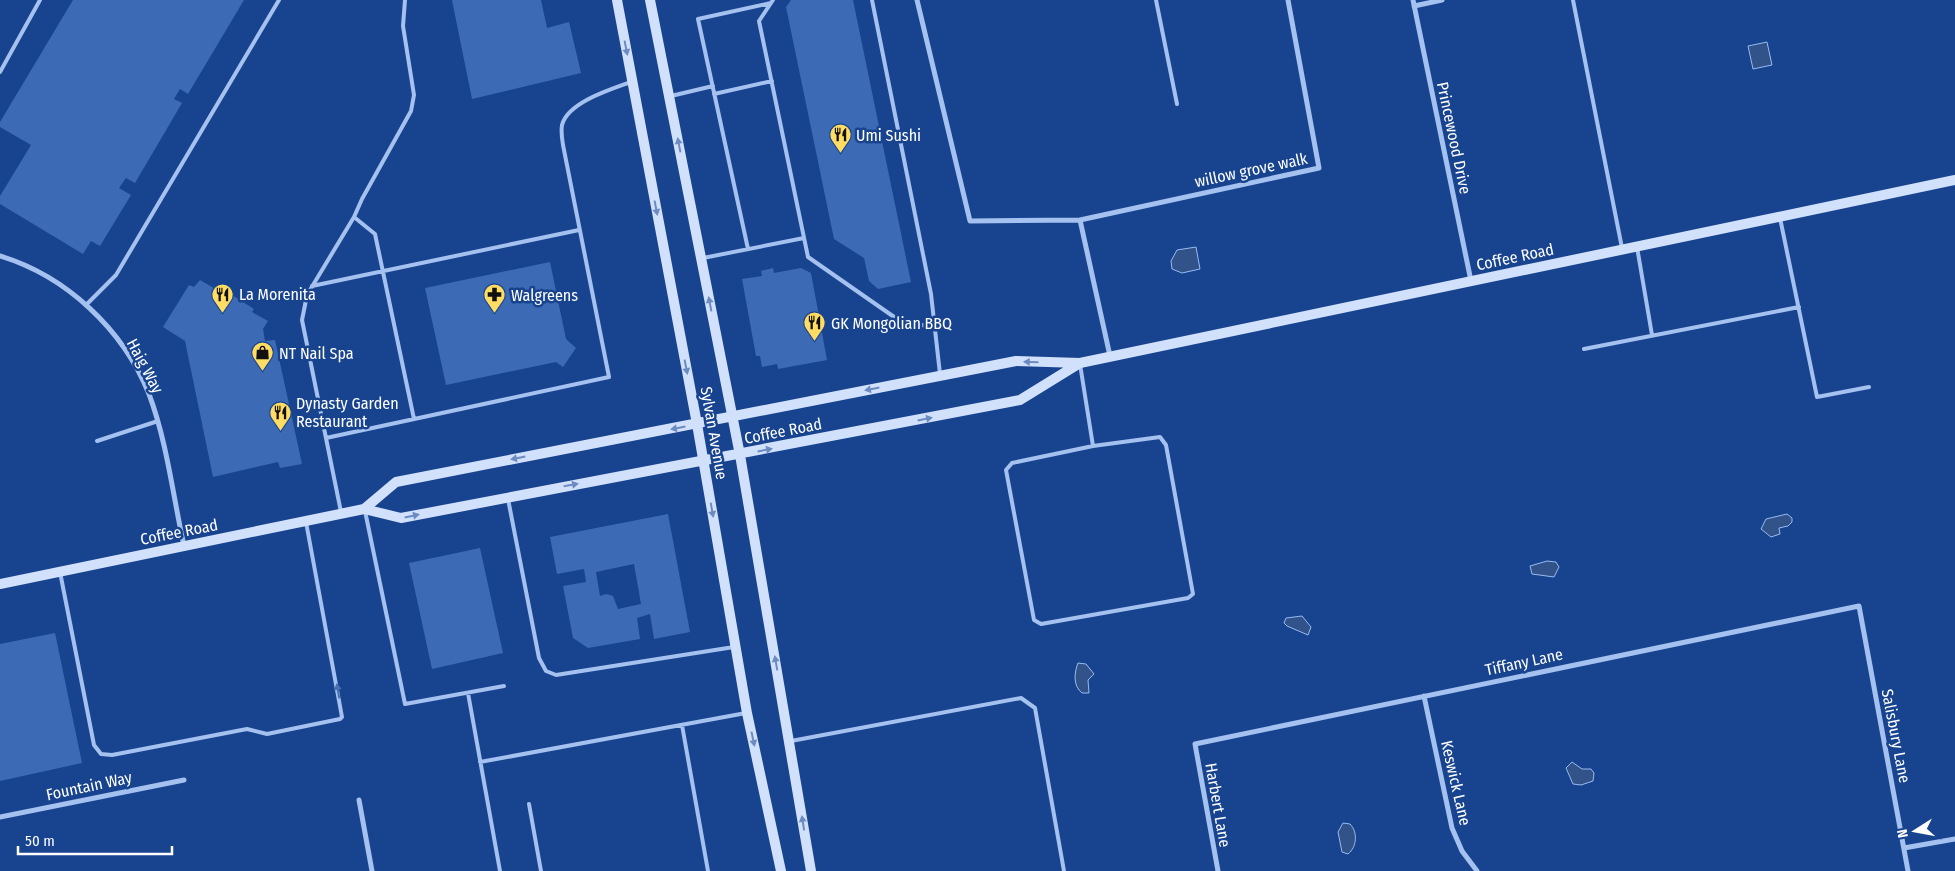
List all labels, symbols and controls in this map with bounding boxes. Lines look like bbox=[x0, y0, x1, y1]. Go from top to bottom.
one-way arrow bbox=[622, 40, 630, 56]
street label: Princewood Drive bbox=[1433, 80, 1475, 196]
restaurant icon: Umi Sushi bbox=[828, 123, 852, 154]
place label: Umi Sushi bbox=[856, 126, 921, 145]
one-way arrow bbox=[674, 136, 682, 152]
street label: willow grove walk bbox=[1193, 149, 1310, 191]
one-way arrow bbox=[652, 200, 660, 215]
street label: Coffee Road bbox=[1475, 240, 1555, 274]
restaurant icon: La Morenita bbox=[211, 282, 235, 313]
pharmacy icon: Walgreens bbox=[483, 283, 507, 314]
place label: La Morenita bbox=[239, 285, 316, 304]
place label: Walgreens bbox=[511, 286, 578, 305]
one-way arrow bbox=[706, 297, 714, 312]
restaurant icon: GK Mongolian BBQ bbox=[803, 311, 827, 342]
place label: GK Mongolian BBQ bbox=[831, 314, 952, 333]
street label: Haig Way bbox=[123, 335, 168, 397]
shop icon: NT Nail Spa bbox=[251, 341, 275, 372]
place label: NT Nail Spa bbox=[279, 344, 354, 363]
one-way arrow bbox=[1023, 357, 1039, 365]
one-way arrow bbox=[683, 360, 691, 376]
street label: Sylvan Avenue bbox=[696, 385, 732, 481]
one-way arrow bbox=[863, 386, 879, 394]
place label: Dynasty Garden Restaurant bbox=[296, 394, 399, 431]
restaurant icon: Dynasty Garden Restaurant bbox=[268, 400, 292, 431]
street label: Coffee Road bbox=[743, 414, 823, 448]
one-way arrow bbox=[917, 415, 932, 423]
one-way arrow bbox=[670, 424, 686, 432]
one-way arrow bbox=[758, 446, 773, 454]
one-way arrow bbox=[510, 455, 526, 463]
one-way arrow bbox=[563, 481, 579, 489]
one-way arrow bbox=[709, 502, 717, 518]
one-way arrow bbox=[404, 512, 419, 520]
street label: Coffee Road bbox=[139, 515, 219, 549]
street label: Tiffany Lane bbox=[1483, 644, 1565, 680]
one-way arrow bbox=[771, 654, 779, 670]
one-way arrow bbox=[333, 683, 341, 699]
street label: Salisbury Lane bbox=[1878, 687, 1914, 785]
one-way arrow bbox=[749, 731, 757, 747]
street label: Keswick Lane bbox=[1437, 739, 1475, 827]
street label: Harbert Lane bbox=[1201, 761, 1235, 849]
street label: Fountain Way bbox=[44, 767, 134, 804]
north arrow bbox=[1890, 806, 1940, 856]
one-way arrow bbox=[798, 815, 806, 831]
scale bar bbox=[18, 824, 171, 856]
text: N bbox=[1894, 828, 1912, 839]
text: 50 m bbox=[25, 832, 55, 850]

